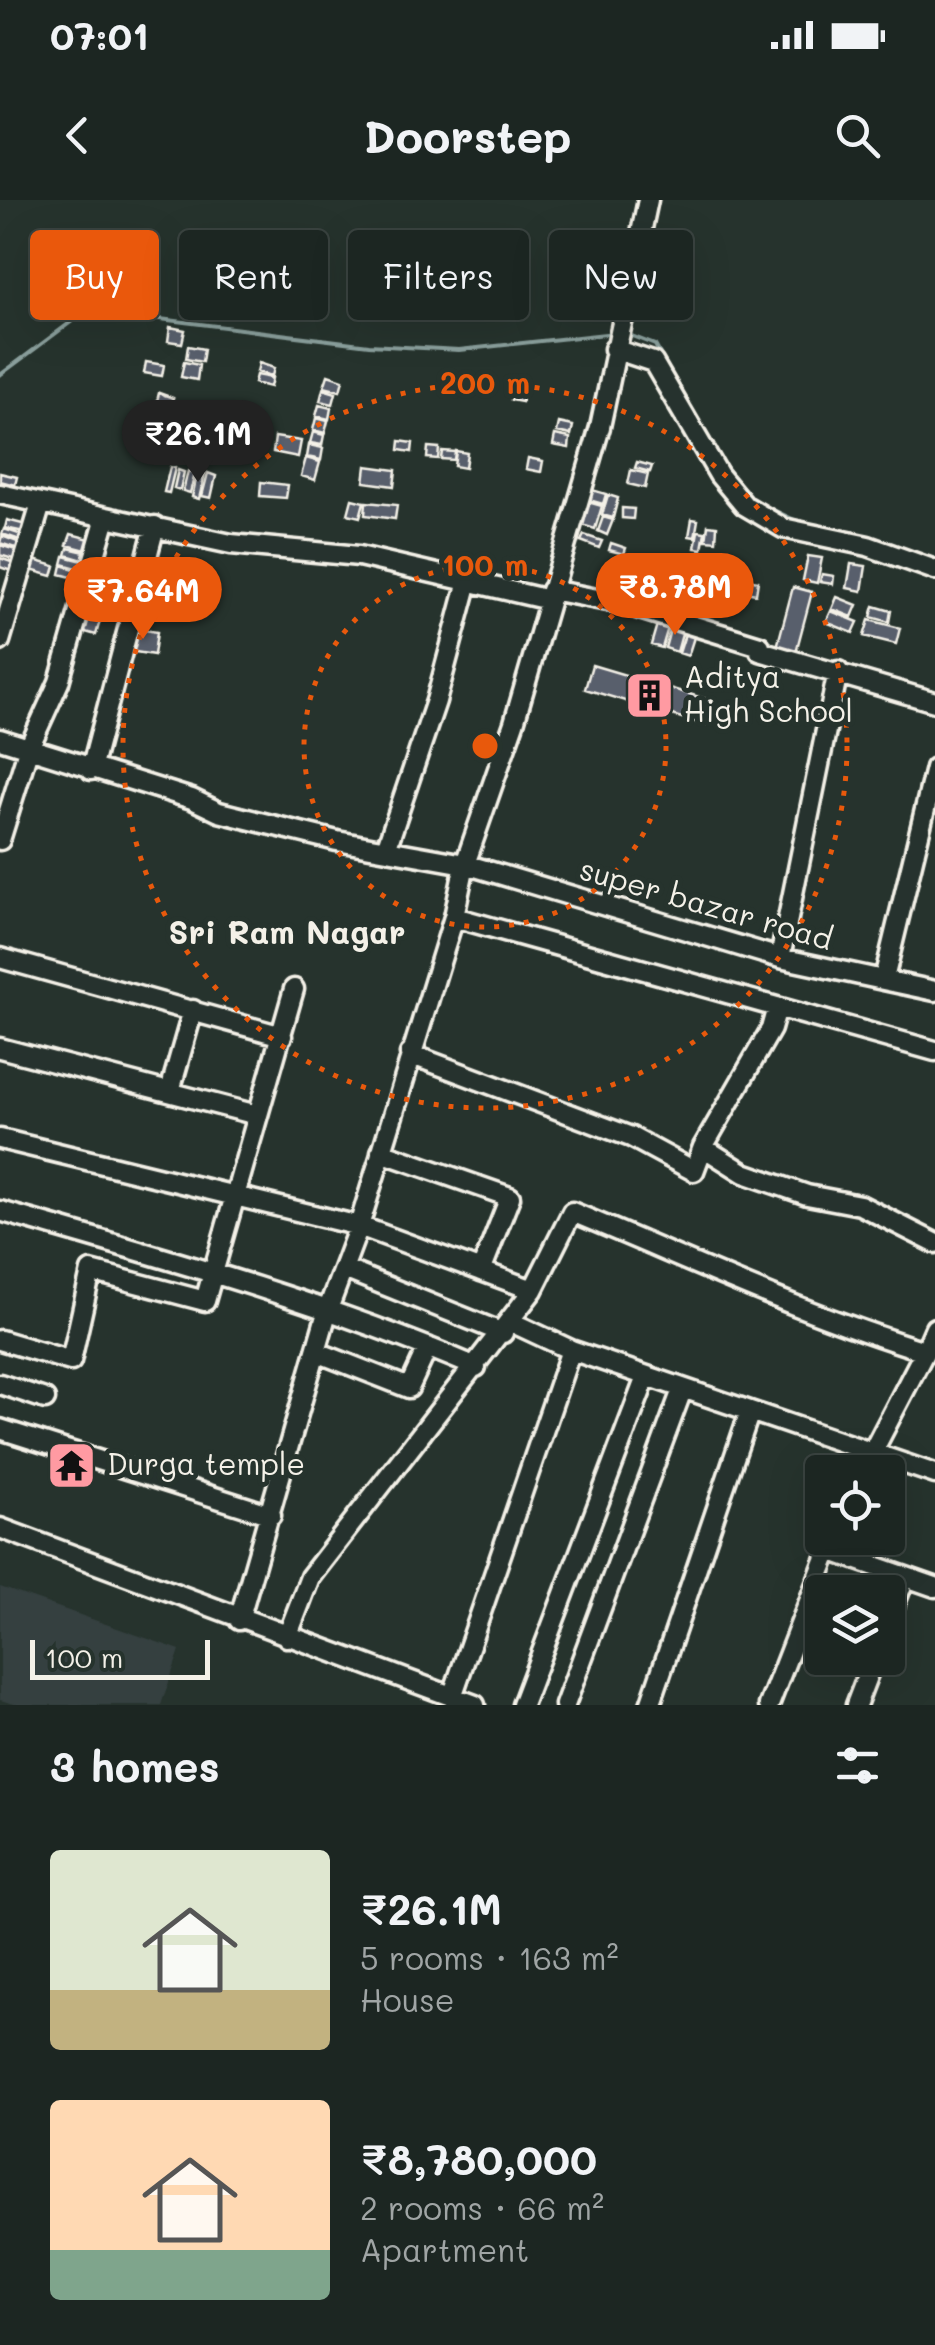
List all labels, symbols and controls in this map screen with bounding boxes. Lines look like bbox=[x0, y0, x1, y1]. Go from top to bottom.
text: 07:01 bbox=[50, 10, 149, 60]
text: Doorstep bbox=[363, 106, 572, 164]
icon: back bbox=[50, 108, 105, 163]
icon: search bbox=[830, 108, 885, 163]
chip: Buy bbox=[30, 230, 159, 320]
chip: Rent bbox=[179, 230, 328, 320]
chip: Filters bbox=[348, 230, 529, 320]
chip: New bbox=[549, 230, 693, 320]
text: 200 m bbox=[440, 362, 530, 402]
pin: ₹26.1M bbox=[117, 400, 279, 485]
text: ₹26.1M bbox=[144, 411, 252, 453]
text: 100 m bbox=[442, 544, 528, 584]
pin: ₹8.78M bbox=[594, 553, 756, 638]
pin: ₹7.64M bbox=[62, 557, 224, 642]
text: ₹8.78M bbox=[618, 564, 732, 606]
text: ₹7.64M bbox=[86, 568, 200, 610]
place label: Aditya High School bbox=[684, 656, 853, 730]
building icon: Aditya High School bbox=[623, 669, 675, 721]
centre of rings bbox=[467, 728, 503, 764]
street label: super bazar road bbox=[576, 848, 838, 958]
district label: Sri Ram Nagar bbox=[168, 910, 406, 952]
temple icon: Durga temple bbox=[46, 1439, 98, 1491]
place label: Durga temple bbox=[107, 1443, 305, 1483]
map controls bbox=[805, 1455, 905, 1675]
button: locate bbox=[805, 1455, 905, 1555]
button: layers bbox=[805, 1575, 905, 1675]
scale bar bbox=[30, 1635, 210, 1680]
text: 100 m bbox=[45, 1639, 123, 1675]
text: 3 homes bbox=[50, 1738, 220, 1793]
icon: filters bbox=[830, 1738, 885, 1793]
text: ₹26.1M bbox=[360, 1881, 502, 1936]
icon: home bbox=[130, 1890, 250, 2010]
text: 5 rooms · 163 m² bbox=[360, 1936, 619, 1978]
text: House bbox=[360, 1978, 455, 2020]
text: ₹8,780,000 bbox=[360, 2131, 597, 2186]
icon: home bbox=[130, 2140, 250, 2260]
text: 2 rooms · 66 m² bbox=[360, 2186, 604, 2228]
text: Apartment bbox=[360, 2228, 529, 2270]

